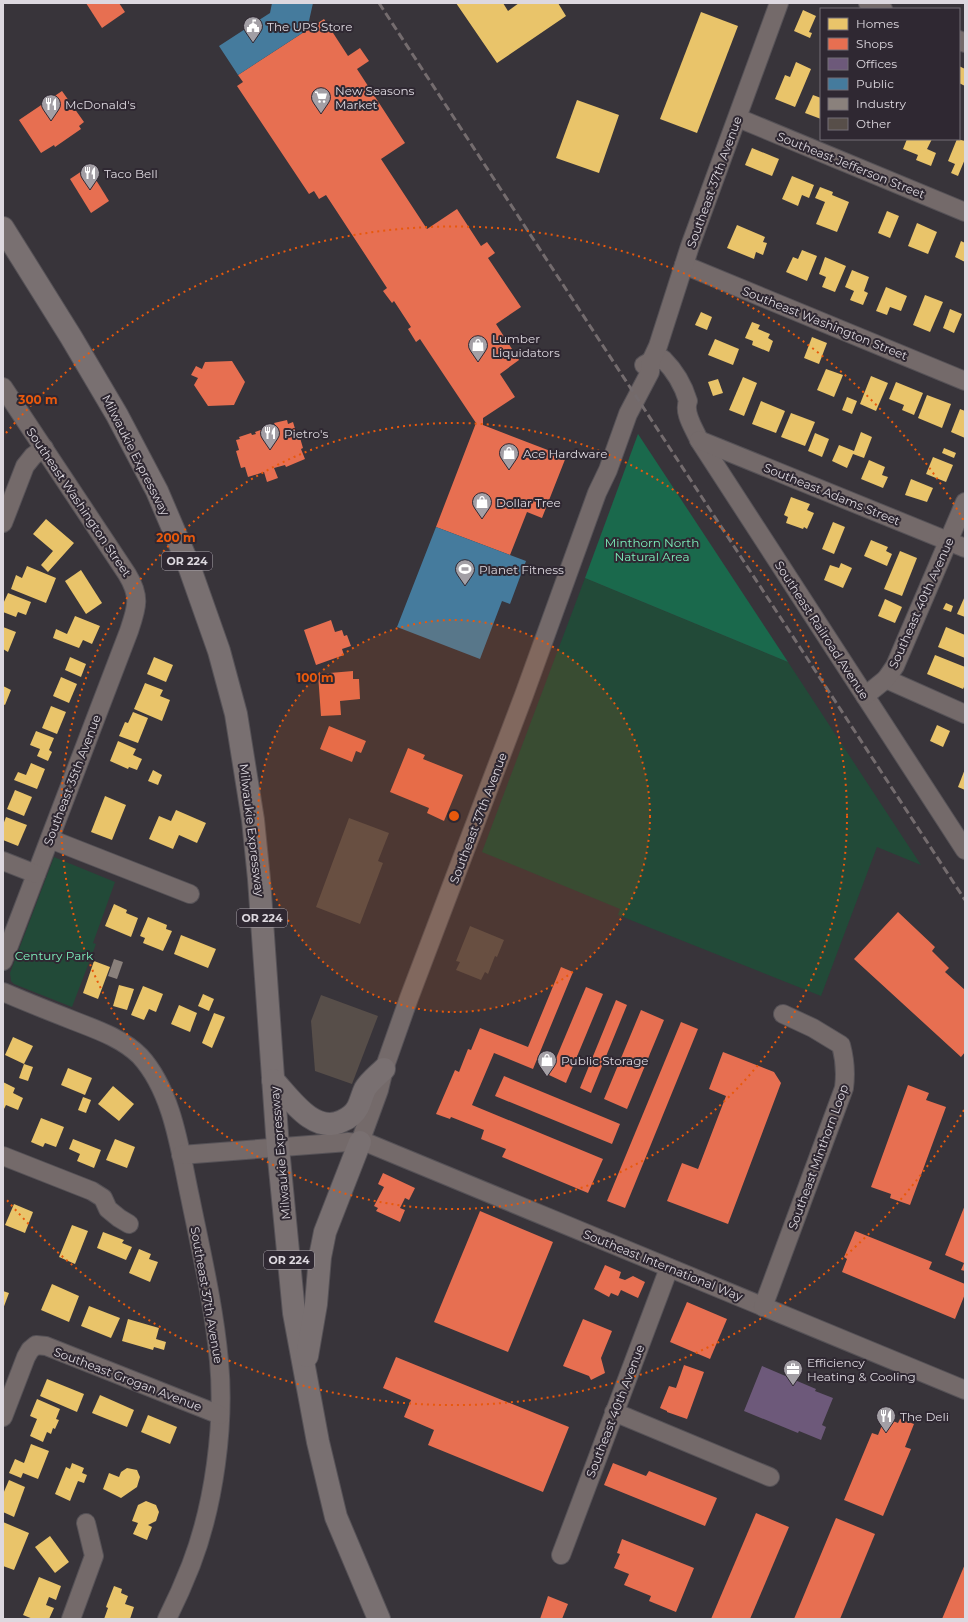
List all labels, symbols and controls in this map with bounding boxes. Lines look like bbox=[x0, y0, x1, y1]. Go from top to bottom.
legend bbox=[820, 8, 960, 140]
public building icon: The UPS Store bbox=[242, 15, 264, 43]
text: Homes bbox=[856, 16, 899, 31]
place label: The UPS Store bbox=[267, 19, 353, 34]
text: Shops bbox=[856, 36, 893, 51]
text: Offices bbox=[856, 56, 897, 71]
text: Public bbox=[856, 76, 894, 91]
place label: New Seasons Market bbox=[335, 83, 415, 112]
supermarket icon: New Seasons Market bbox=[310, 86, 332, 114]
restaurant icon: McDonald's bbox=[40, 93, 62, 121]
text: Industry bbox=[856, 96, 906, 111]
place label: McDonald's bbox=[65, 97, 136, 112]
street label: Southeast 37th Avenue bbox=[683, 114, 745, 250]
text: Other bbox=[856, 116, 891, 131]
street label: Southeast Jefferson Street bbox=[775, 128, 927, 202]
restaurant icon: Taco Bell bbox=[79, 162, 101, 190]
place label: Taco Bell bbox=[104, 166, 158, 181]
street label: Southeast Washington Street bbox=[740, 283, 910, 363]
place label: Lumber Liquidators bbox=[492, 331, 560, 360]
shop icon: Lumber Liquidators bbox=[467, 334, 489, 362]
text: 300 m bbox=[17, 392, 58, 407]
street label: Milwaukie Expressway bbox=[99, 392, 173, 518]
restaurant icon: Pietro's bbox=[259, 422, 281, 450]
street label: Southeast Washington Street bbox=[23, 424, 135, 580]
place label: Pietro's bbox=[284, 426, 328, 441]
shop icon: Ace Hardware bbox=[498, 442, 520, 470]
place label: Ace Hardware bbox=[523, 446, 608, 461]
street label: Southeast Adams Street bbox=[762, 460, 902, 528]
shop icon: Dollar Tree bbox=[471, 491, 493, 519]
place label: Dollar Tree bbox=[496, 495, 561, 510]
text: 200 m bbox=[156, 530, 196, 545]
park label: Minthorn North Natural Area bbox=[605, 535, 699, 564]
street label: Southeast 40th Avenue bbox=[885, 535, 957, 671]
road number: OR 224 bbox=[162, 552, 212, 570]
sports icon: Planet Fitness bbox=[454, 558, 476, 586]
street label: Southeast Railroad Avenue bbox=[772, 558, 872, 702]
place label: Planet Fitness bbox=[479, 562, 564, 577]
text: 100 m bbox=[297, 670, 333, 685]
street label: Southeast 35th Avenue bbox=[40, 713, 104, 847]
street label: Southeast 37th Avenue bbox=[446, 750, 510, 886]
street label: Milwaukie Expressway bbox=[236, 763, 268, 898]
centre of rings bbox=[447, 809, 461, 823]
road number: OR 224 bbox=[237, 909, 287, 927]
park label: Century Park bbox=[15, 948, 94, 963]
shop icon: Public Storage bbox=[536, 1049, 558, 1077]
place label: Public Storage bbox=[561, 1053, 649, 1068]
street label: Southeast Minthorn Loop bbox=[785, 1082, 851, 1232]
street label: Milwaukie Expressway bbox=[267, 1085, 293, 1220]
street label: Southeast 37th Avenue bbox=[188, 1225, 226, 1365]
street label: Southeast International Way bbox=[581, 1226, 745, 1304]
road number: OR 224 bbox=[264, 1251, 314, 1269]
street label: Southeast 40th Avenue bbox=[583, 1342, 647, 1480]
street label: Southeast Grogan Avenue bbox=[52, 1344, 204, 1414]
place label: Efficiency Heating & Cooling bbox=[807, 1355, 916, 1384]
office icon: Efficiency Heating & Cooling bbox=[782, 1358, 804, 1386]
restaurant icon: The Deli bbox=[875, 1405, 897, 1433]
place label: The Deli bbox=[900, 1409, 949, 1424]

